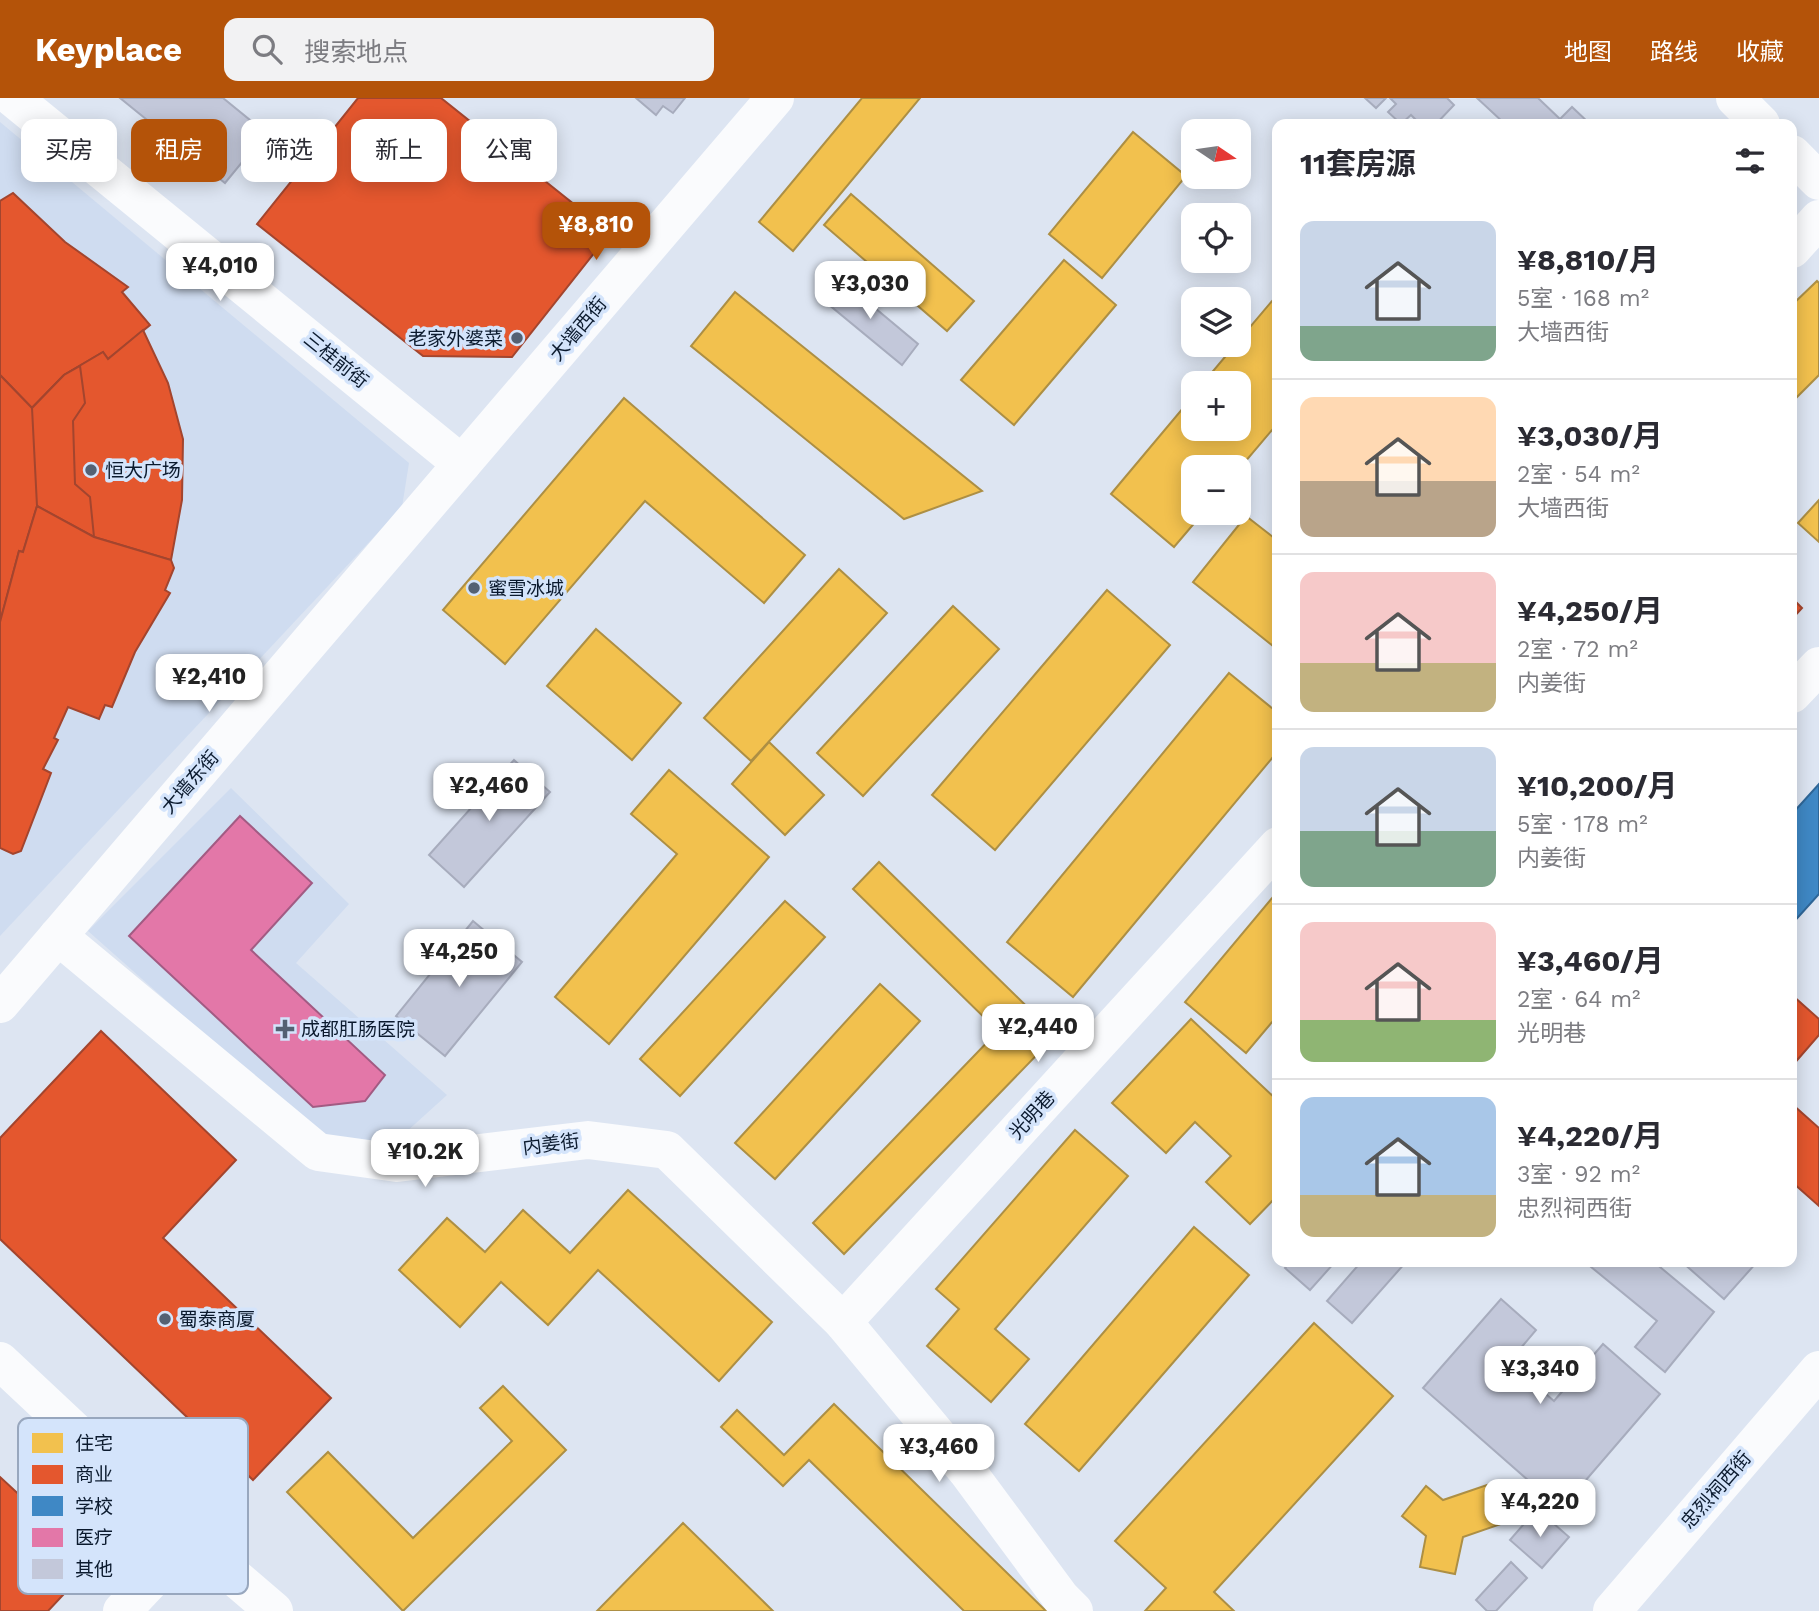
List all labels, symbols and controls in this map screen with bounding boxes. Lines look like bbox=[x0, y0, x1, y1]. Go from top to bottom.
search box bbox=[224, 18, 714, 81]
text: Keyplace bbox=[35, 30, 182, 69]
icon: search bbox=[248, 30, 286, 68]
text: 搜索地点 bbox=[304, 37, 408, 67]
text: 地图 bbox=[1564, 38, 1612, 66]
text: 路线 bbox=[1650, 38, 1698, 66]
text: 收藏 bbox=[1736, 38, 1784, 66]
chip: 买房 bbox=[21, 119, 117, 182]
chip: 租房 bbox=[131, 119, 227, 182]
chip: 筛选 bbox=[241, 119, 337, 182]
chip: 新上 bbox=[351, 119, 447, 182]
chip: 公寓 bbox=[461, 119, 557, 182]
north arrow bbox=[1181, 119, 1251, 189]
map controls bbox=[1181, 119, 1251, 525]
icon: filters bbox=[1731, 142, 1769, 180]
text: 11套房源 bbox=[1300, 146, 1416, 181]
pin: ¥8,810 bbox=[539, 202, 653, 262]
button: locate bbox=[1181, 203, 1251, 273]
text: ¥8,810 bbox=[558, 211, 634, 238]
text: ¥8,810/月 bbox=[1517, 242, 1659, 277]
pin: ¥4,010 bbox=[163, 244, 277, 303]
icon: home bbox=[1356, 249, 1440, 333]
text: ¥4,010 bbox=[182, 252, 258, 279]
pin: ¥3,030 bbox=[813, 262, 927, 321]
text: ¥3,030 bbox=[831, 270, 909, 297]
text: 5室 · 168 m² bbox=[1517, 285, 1649, 312]
button: layers bbox=[1181, 287, 1251, 357]
street label: 大墙西街 bbox=[545, 292, 611, 366]
text: 大墙西街 bbox=[1517, 319, 1609, 346]
street label: 三桂前街 bbox=[299, 327, 373, 393]
place label: 老家外婆菜 bbox=[408, 327, 503, 350]
marker: 老家外婆菜 bbox=[509, 330, 525, 346]
button: + bbox=[1181, 371, 1251, 441]
text: ¥3,030/月 bbox=[1517, 418, 1663, 453]
icon: home bbox=[1356, 425, 1440, 509]
button: − bbox=[1181, 455, 1251, 525]
place label: 恒大广场 bbox=[105, 459, 181, 482]
text: 2室 · 54 m² bbox=[1517, 461, 1640, 488]
marker: 恒大广场 bbox=[83, 462, 99, 478]
text: 大墙西街 bbox=[1517, 495, 1609, 522]
place label: 蜜雪冰城 bbox=[488, 577, 564, 600]
marker: 蜜雪冰城 bbox=[466, 580, 482, 596]
text: ¥4,250/月 bbox=[1517, 593, 1663, 628]
icon: home bbox=[1356, 600, 1440, 684]
text: 2室 · 72 m² bbox=[1517, 636, 1638, 663]
pin: ¥2,410 bbox=[152, 654, 266, 714]
text: ¥2,410 bbox=[172, 663, 246, 690]
text: 内姜街 bbox=[1517, 670, 1586, 697]
street label: 大墙东街 bbox=[156, 746, 224, 818]
pin: ¥2,460 bbox=[432, 764, 546, 823]
text: ¥10,200/月 bbox=[1517, 768, 1678, 803]
text: ¥2,460 bbox=[449, 772, 529, 799]
icon: home bbox=[1356, 775, 1440, 859]
text: 5室 · 178 m² bbox=[1517, 811, 1648, 838]
text: 内姜街 bbox=[1517, 845, 1586, 872]
pin: ¥4,250 bbox=[402, 930, 516, 989]
text: ¥4,250 bbox=[420, 938, 498, 965]
text: ¥3,460/月 bbox=[1517, 943, 1664, 978]
icon: home bbox=[1356, 950, 1440, 1034]
text: 2室 · 64 m² bbox=[1517, 986, 1641, 1013]
pin: ¥2,440 bbox=[981, 1004, 1095, 1064]
text: ¥2,440 bbox=[998, 1013, 1078, 1040]
place label: 成都肛肠医院 bbox=[301, 1018, 415, 1041]
marker: 成都肛肠医院 bbox=[275, 1019, 295, 1039]
text: 光明巷 bbox=[1517, 1020, 1586, 1047]
street label: 光明巷 bbox=[1004, 1086, 1060, 1144]
text: ¥4,220/月 bbox=[1517, 1118, 1663, 1153]
icon: home bbox=[1356, 1125, 1440, 1209]
street label: 内姜街 bbox=[521, 1129, 581, 1159]
pin: ¥10.2K bbox=[368, 1130, 482, 1189]
text: ¥10.2K bbox=[387, 1138, 463, 1165]
text: 3室 · 92 m² bbox=[1517, 1161, 1640, 1188]
text: 忠烈祠西街 bbox=[1517, 1195, 1632, 1222]
place label: 蜀泰商厦 bbox=[179, 1308, 255, 1331]
marker: 蜀泰商厦 bbox=[157, 1311, 173, 1327]
pin: ¥3,340 bbox=[1483, 1346, 1597, 1406]
text: ¥3,340 bbox=[1501, 1355, 1579, 1382]
legend bbox=[18, 1418, 248, 1594]
pin: ¥3,460 bbox=[882, 1424, 996, 1484]
text: 住宅 bbox=[75, 1432, 113, 1455]
text: ¥3,460 bbox=[899, 1433, 979, 1460]
street label: 忠烈祠西街 bbox=[1676, 1447, 1756, 1533]
text: 商业 bbox=[75, 1463, 113, 1486]
pin: ¥4,220 bbox=[1483, 1480, 1597, 1539]
text: ¥4,220 bbox=[1501, 1488, 1579, 1515]
text: 学校 bbox=[75, 1495, 113, 1518]
text: 医疗 bbox=[75, 1526, 113, 1549]
text: 其他 bbox=[75, 1558, 113, 1581]

